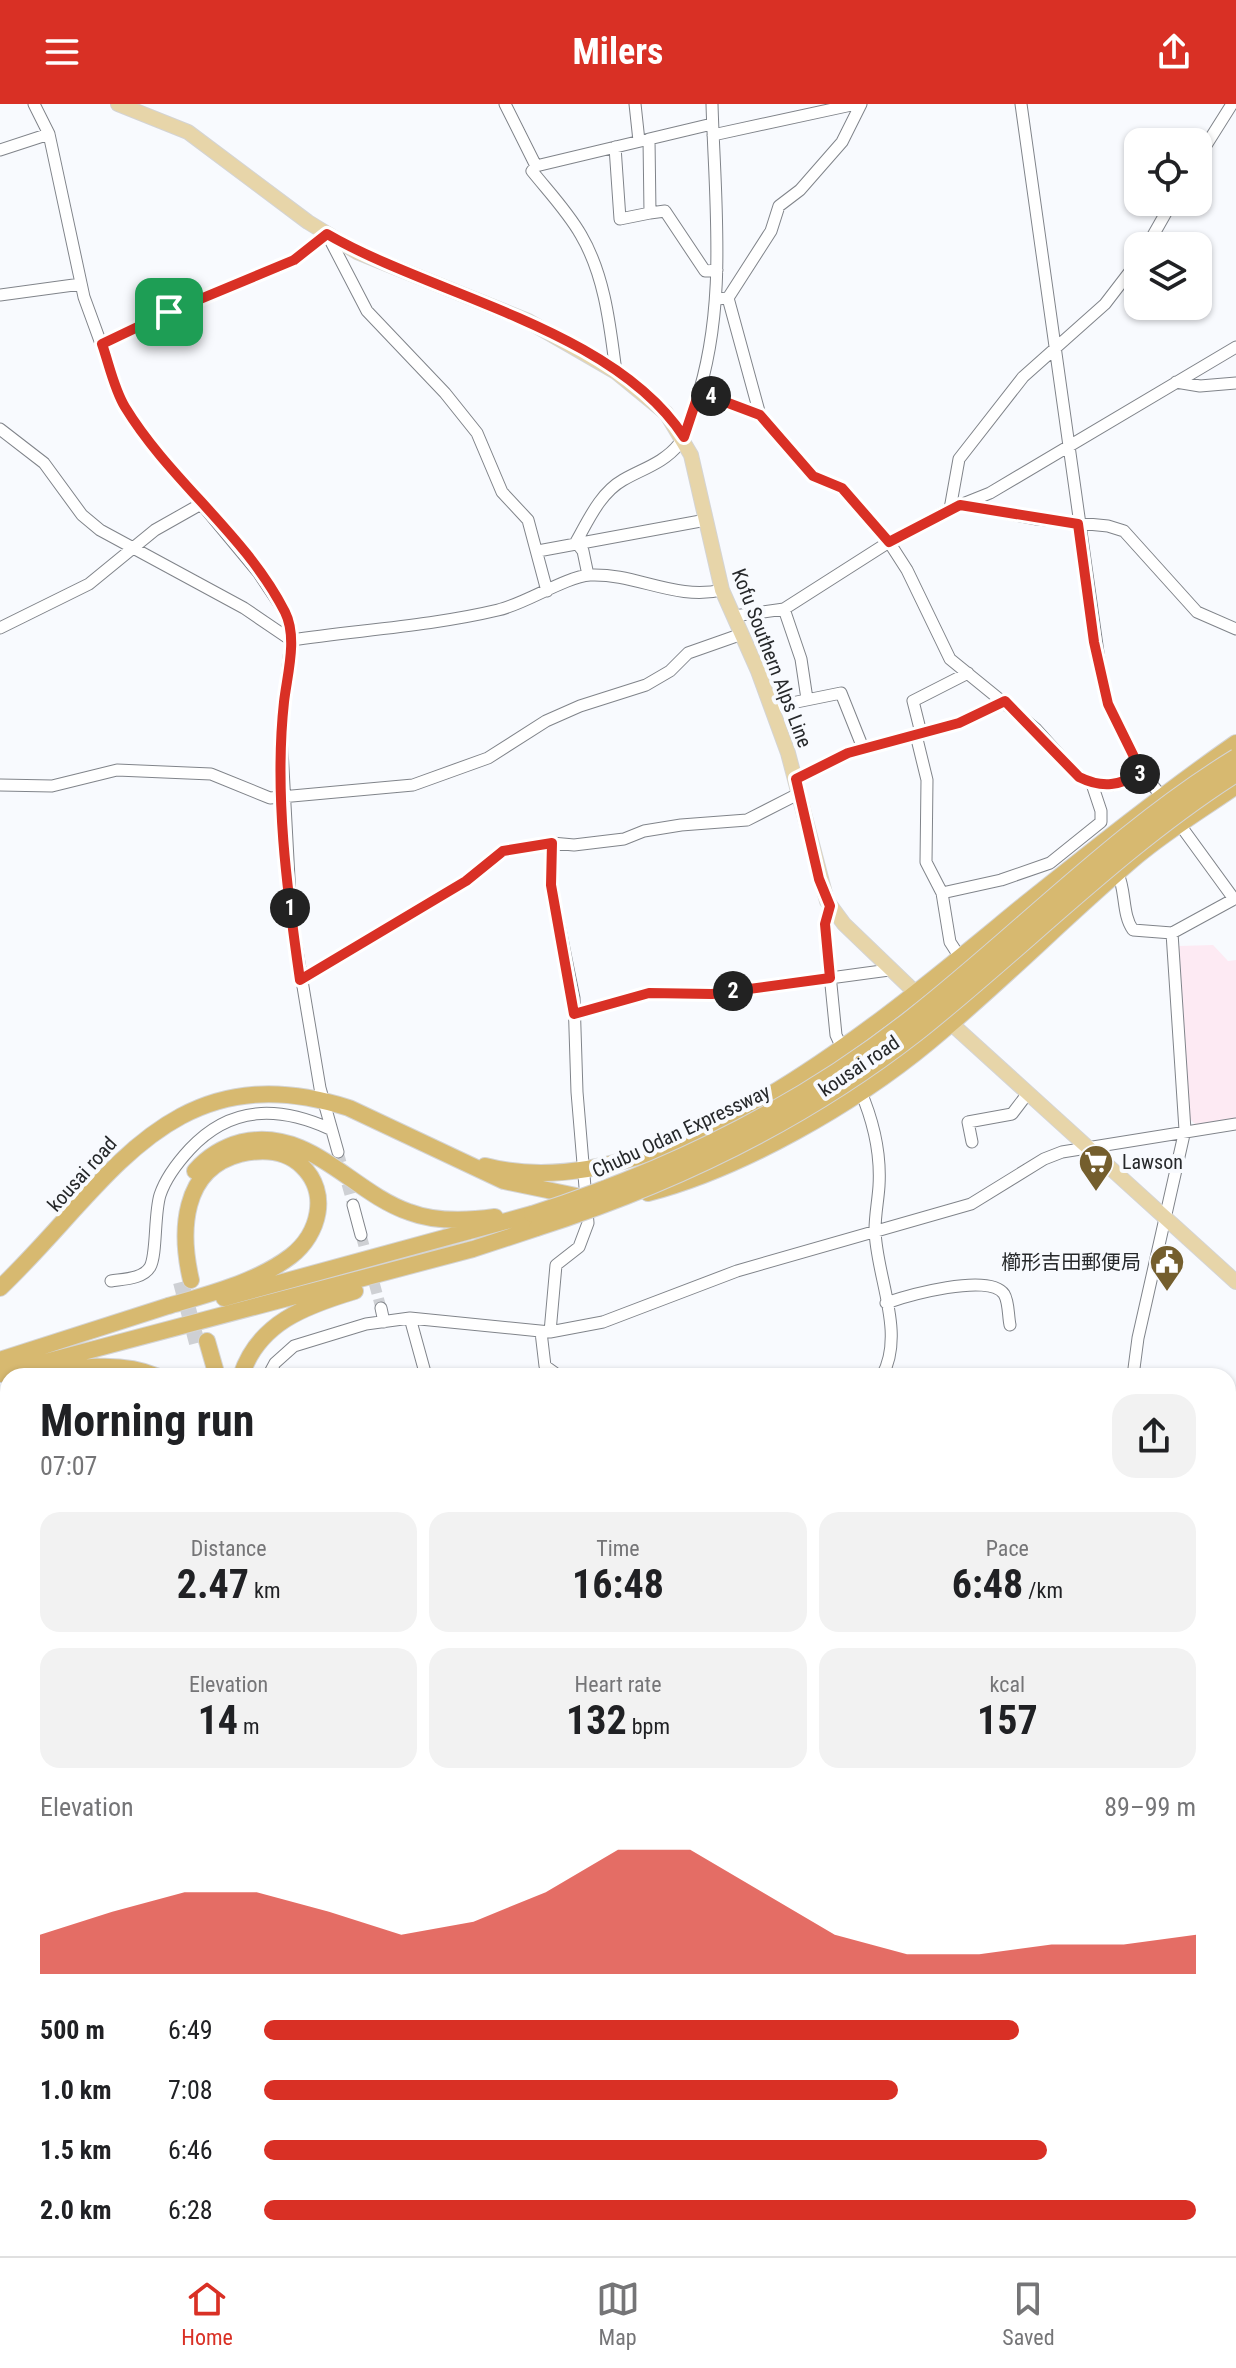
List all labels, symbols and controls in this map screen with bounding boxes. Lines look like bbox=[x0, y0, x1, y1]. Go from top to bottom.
icon: menu bbox=[40, 30, 84, 74]
icon: share bbox=[1152, 30, 1196, 74]
text: Milers bbox=[573, 31, 663, 73]
map controls bbox=[1124, 128, 1212, 320]
button: locate bbox=[1124, 128, 1212, 216]
button: layers bbox=[1124, 232, 1212, 320]
pin bbox=[135, 278, 203, 346]
icon: arrive bbox=[147, 290, 191, 334]
pin: 4 bbox=[691, 376, 731, 416]
text: 4 bbox=[705, 383, 717, 408]
street label: Kofu Southern Alps Line bbox=[727, 565, 817, 751]
pin: 3 bbox=[1120, 754, 1160, 794]
text: 3 bbox=[1134, 761, 1146, 786]
pin: 1 bbox=[270, 888, 310, 928]
text: 1 bbox=[284, 895, 296, 920]
pin: 2 bbox=[713, 971, 753, 1011]
text: 2 bbox=[727, 978, 739, 1003]
street label: kousai road bbox=[814, 1030, 904, 1102]
street label: Chubu Odan Expressway bbox=[588, 1079, 774, 1183]
street label: kousai road bbox=[42, 1132, 122, 1216]
supermarket icon: Lawson bbox=[1077, 1143, 1115, 1193]
place label: Lawson bbox=[1122, 1150, 1183, 1174]
public building icon: 櫛形吉田郵便局 bbox=[1148, 1243, 1186, 1293]
place label: 櫛形吉田郵便局 bbox=[1001, 1250, 1141, 1274]
button: share bbox=[1112, 1394, 1196, 1478]
text: Morning run bbox=[40, 1395, 254, 1447]
text: 07:07 bbox=[40, 1451, 97, 1481]
text: Distance bbox=[191, 1536, 267, 1561]
text: Time bbox=[596, 1536, 640, 1561]
text: Pace bbox=[986, 1536, 1029, 1561]
text: 2.47 bbox=[177, 1561, 249, 1608]
text: 16:48 bbox=[572, 1561, 664, 1608]
text: 6:48 bbox=[952, 1561, 1023, 1608]
text: km bbox=[249, 1578, 281, 1603]
text: /km bbox=[1023, 1578, 1063, 1603]
text: Elevation bbox=[189, 1672, 268, 1697]
text: Heart rate bbox=[575, 1672, 661, 1697]
text: kcal bbox=[990, 1672, 1025, 1697]
text: 14 bbox=[198, 1697, 238, 1744]
text: 132 bbox=[566, 1697, 627, 1744]
text: 157 bbox=[977, 1697, 1038, 1744]
text: m bbox=[238, 1714, 260, 1739]
text: bpm bbox=[627, 1714, 670, 1739]
text: Elevation bbox=[40, 1792, 134, 1822]
text: 89–99 m bbox=[1104, 1792, 1196, 1822]
text: 500 m bbox=[40, 2015, 105, 2045]
text: 6:49 bbox=[168, 2015, 213, 2045]
text: 1.0 km bbox=[40, 2075, 112, 2105]
text: 7:08 bbox=[168, 2075, 213, 2105]
text: 1.5 km bbox=[40, 2135, 112, 2165]
text: 6:46 bbox=[168, 2135, 213, 2165]
text: 2.0 km bbox=[40, 2195, 112, 2225]
text: 6:28 bbox=[168, 2195, 213, 2225]
tab: Home bbox=[181, 2277, 233, 2350]
tab: Map bbox=[596, 2277, 640, 2350]
tab: Saved bbox=[1002, 2277, 1055, 2350]

